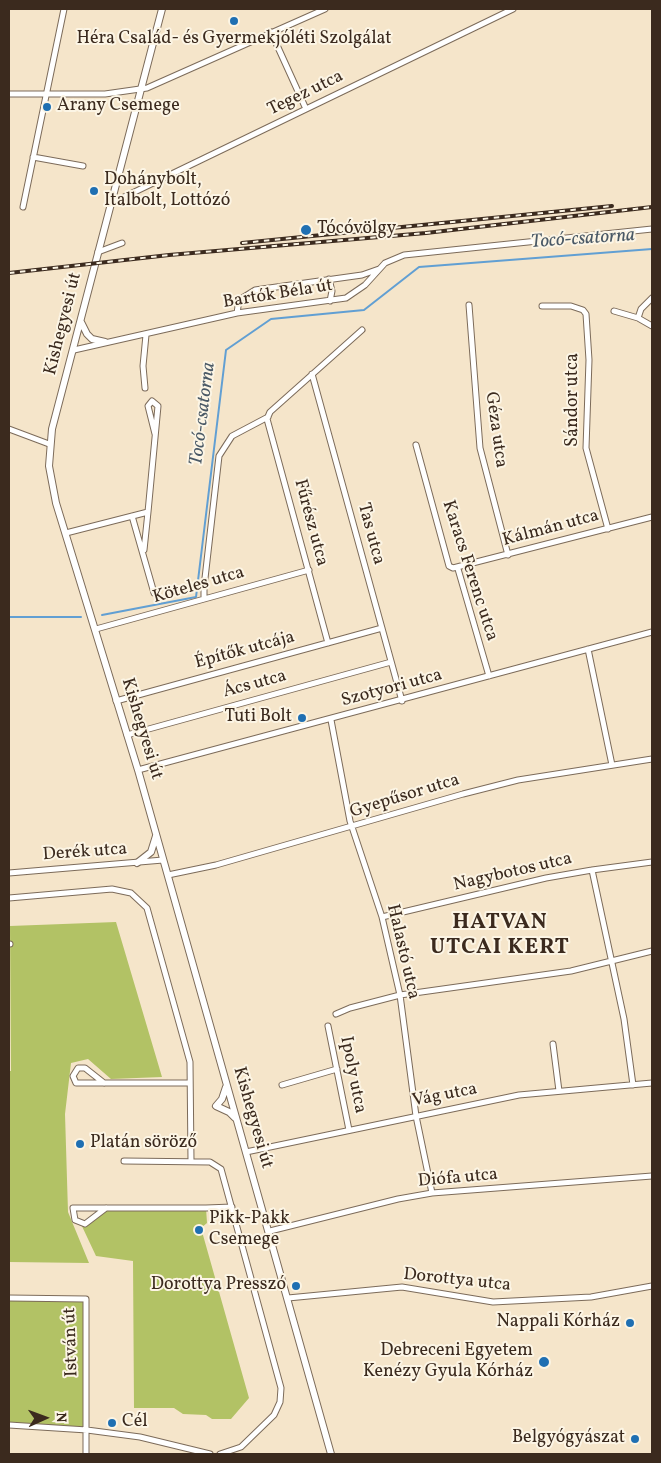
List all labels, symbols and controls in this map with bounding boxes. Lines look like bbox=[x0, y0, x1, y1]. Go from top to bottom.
marker: Héra Család- és Gyermekjóléti Szolgálat bbox=[228, 15, 240, 27]
place label: Héra Család- és Gyermekjóléti Szolgálat bbox=[76, 29, 392, 51]
street label: Tegez utca bbox=[265, 66, 347, 122]
place label: Arany Csemege bbox=[57, 96, 180, 118]
marker: Arany Csemege bbox=[41, 101, 53, 113]
place label: Dohánybolt, Italbolt, Lottózó bbox=[104, 170, 230, 212]
marker: Dohánybolt, Italbolt, Lottózó bbox=[88, 185, 100, 197]
place label: Tócóvölgy bbox=[317, 219, 396, 241]
marker: Tócóvölgy bbox=[299, 223, 313, 237]
water label: Tocó-csatorna bbox=[530, 225, 636, 255]
street label: Kishegyesi út bbox=[41, 270, 87, 378]
street label: Bartók Béla út bbox=[222, 276, 334, 314]
street label: Sándor utca bbox=[563, 353, 585, 447]
water label: Tocó-csatorna bbox=[186, 361, 222, 467]
street label: Géza utca bbox=[479, 391, 511, 469]
street label: Fűrész utca bbox=[288, 477, 332, 569]
street label: Karacs Ferenc utca bbox=[436, 498, 502, 644]
street label: Tas utca bbox=[351, 501, 389, 567]
street label: Kálmán utca bbox=[500, 506, 602, 552]
street label: Köteles utca bbox=[151, 563, 247, 609]
street label: Építők utcája bbox=[193, 627, 297, 675]
street label: Szotyori utca bbox=[339, 665, 445, 713]
street label: Ács utca bbox=[221, 666, 289, 704]
street label: Kishegyesi út bbox=[115, 676, 167, 782]
place label: Tuti Bolt bbox=[225, 707, 292, 729]
marker: Tuti Bolt bbox=[296, 712, 308, 724]
street label: Gyepűsor utca bbox=[348, 770, 462, 824]
street label: Derék utca bbox=[42, 839, 128, 867]
street label: Nagybotos utca bbox=[452, 849, 574, 897]
street label: Halastó utca bbox=[381, 902, 423, 1002]
district label: HATVAN UTCAI KERT bbox=[429, 911, 571, 962]
street label: Ipoly utca bbox=[334, 1035, 370, 1115]
street label: Kishegyesi út bbox=[227, 1065, 277, 1171]
street label: Vág utca bbox=[411, 1079, 479, 1113]
place label: Platán söröző bbox=[90, 1133, 197, 1155]
marker: Platán söröző bbox=[74, 1138, 86, 1150]
street label: Diófa utca bbox=[417, 1165, 499, 1193]
place label: Pikk-Pakk Csemege bbox=[209, 1209, 290, 1252]
marker: Pikk-Pakk Csemege bbox=[193, 1224, 205, 1236]
street label: Dorottya utca bbox=[402, 1265, 512, 1297]
place label: Dorottya Presszó bbox=[151, 1275, 286, 1297]
marker: Dorottya Presszó bbox=[290, 1280, 302, 1292]
street label: István út bbox=[60, 1307, 84, 1377]
place label: Nappali Kórház bbox=[496, 1312, 620, 1334]
marker: Nappali Kórház bbox=[624, 1317, 636, 1329]
place label: Debreceni Egyetem Kenézy Gyula Kórház bbox=[363, 1341, 533, 1384]
marker: Debreceni Egyetem Kenézy Gyula Kórház bbox=[537, 1355, 551, 1369]
north arrow bbox=[20, 1393, 70, 1443]
text: N bbox=[51, 1412, 70, 1423]
place label: Cél bbox=[122, 1412, 148, 1434]
marker: Cél bbox=[106, 1417, 118, 1429]
place label: Belgyógyászat bbox=[512, 1428, 625, 1450]
marker: Belgyógyászat bbox=[629, 1433, 641, 1445]

